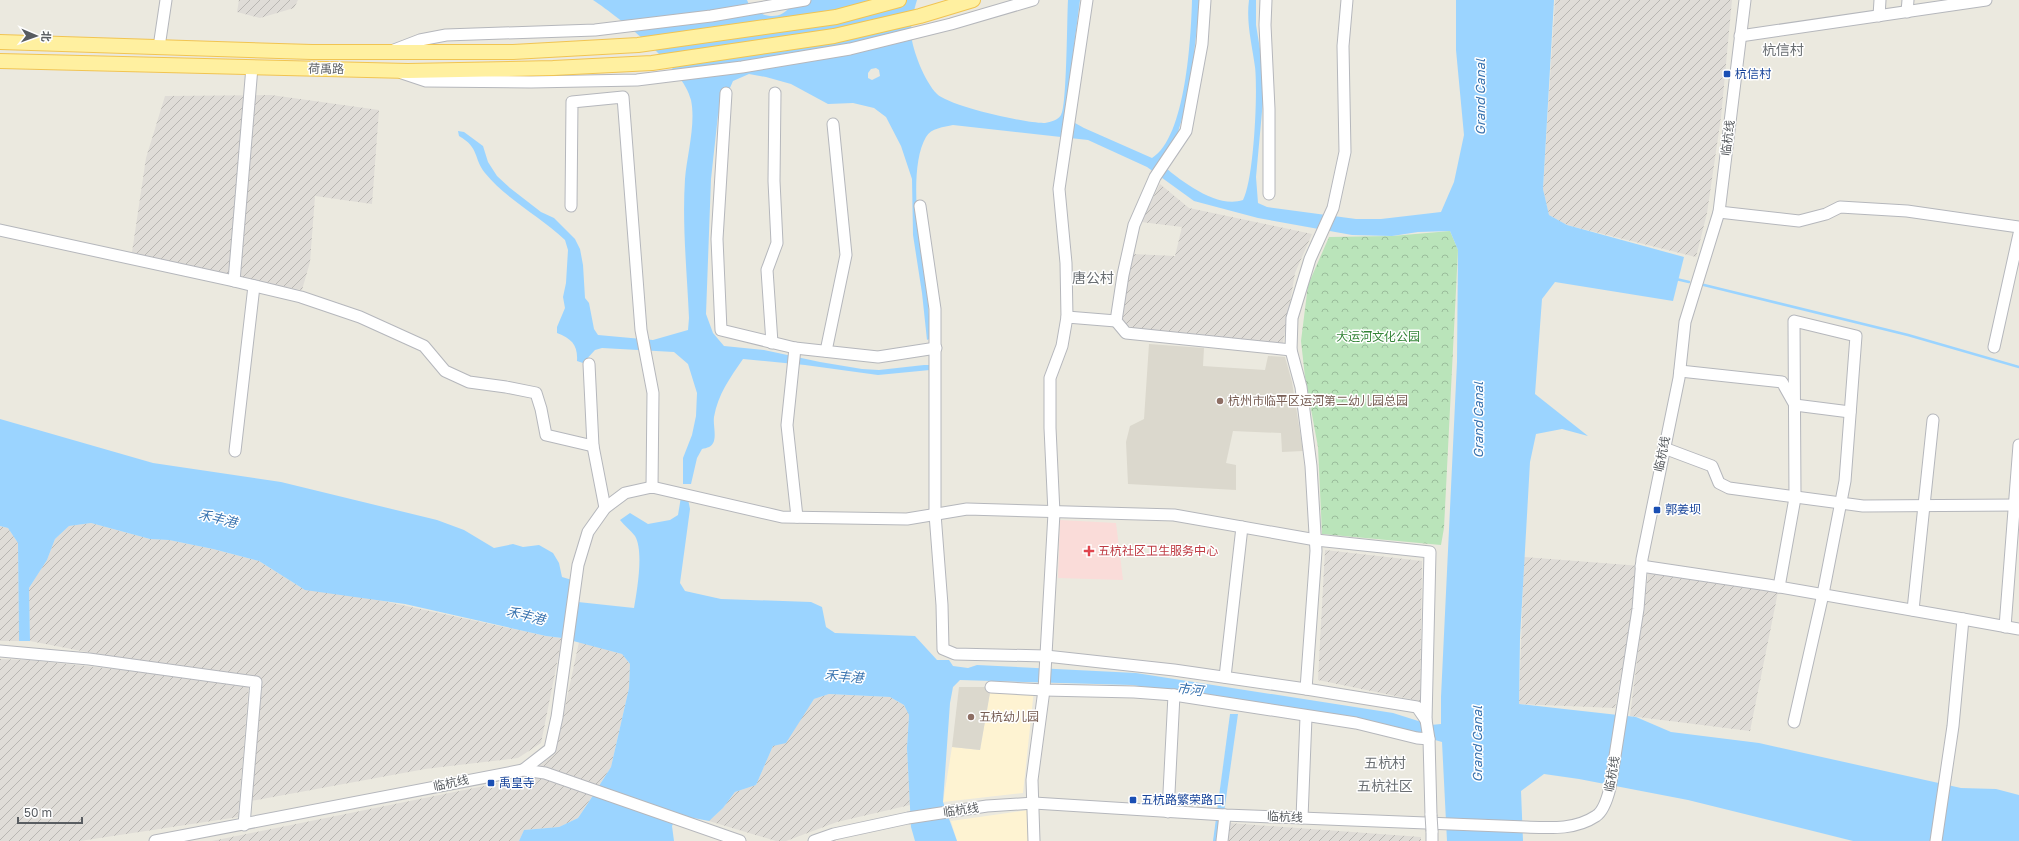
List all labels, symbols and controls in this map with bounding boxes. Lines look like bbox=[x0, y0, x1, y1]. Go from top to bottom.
north arrow bbox=[16, 16, 56, 56]
text: 北 bbox=[40, 31, 53, 42]
district label: 杭信村 bbox=[1762, 41, 1804, 58]
water label: Grand Canal bbox=[1472, 58, 1488, 135]
street label: 荷禹路 bbox=[308, 61, 344, 76]
place label: 杭信村 bbox=[1735, 66, 1772, 81]
marker: 杭信村 bbox=[1722, 69, 1732, 79]
street label: 临杭线 bbox=[1718, 119, 1737, 157]
district label: 唐公村 bbox=[1072, 269, 1114, 286]
park label: 大运河文化公园 bbox=[1336, 329, 1420, 344]
water label: Grand Canal bbox=[1470, 381, 1486, 458]
place label: 杭州市临平区运河第二幼儿园总园 bbox=[1228, 393, 1408, 408]
marker: 杭州市临平区运河第二幼儿园总园 bbox=[1215, 396, 1225, 406]
street label: 临杭线 bbox=[1650, 435, 1673, 473]
place label: 郭姜坝 bbox=[1665, 502, 1701, 517]
marker: 郭姜坝 bbox=[1652, 505, 1662, 515]
water label: 禾丰港 bbox=[197, 506, 241, 531]
place label: 五杭社区卫生服务中心 bbox=[1098, 543, 1218, 558]
marker: 五杭社区卫生服务中心 bbox=[1083, 545, 1095, 557]
water label: 禾丰港 bbox=[505, 603, 549, 628]
water label: 禾丰港 bbox=[824, 666, 866, 686]
water label: 市河 bbox=[1176, 679, 1207, 699]
water label: Grand Canal bbox=[1469, 705, 1485, 782]
place label: 五杭幼儿园 bbox=[979, 709, 1039, 724]
marker: 五杭幼儿园 bbox=[966, 712, 976, 722]
district label: 五杭村 bbox=[1364, 754, 1406, 771]
street label: 临杭线 bbox=[1601, 755, 1622, 793]
street label: 临杭线 bbox=[432, 771, 470, 794]
place label: 禹皇寺 bbox=[499, 775, 535, 790]
district label: 五杭社区 bbox=[1357, 777, 1413, 794]
marker: 禹皇寺 bbox=[486, 778, 496, 788]
place label: 五杭路繁荣路口 bbox=[1141, 792, 1225, 807]
marker: 五杭路繁荣路口 bbox=[1128, 795, 1138, 805]
scale bar bbox=[18, 799, 82, 825]
street label: 临杭线 bbox=[942, 800, 980, 819]
text: 50 m bbox=[24, 805, 52, 820]
street label: 临杭线 bbox=[1267, 808, 1303, 825]

